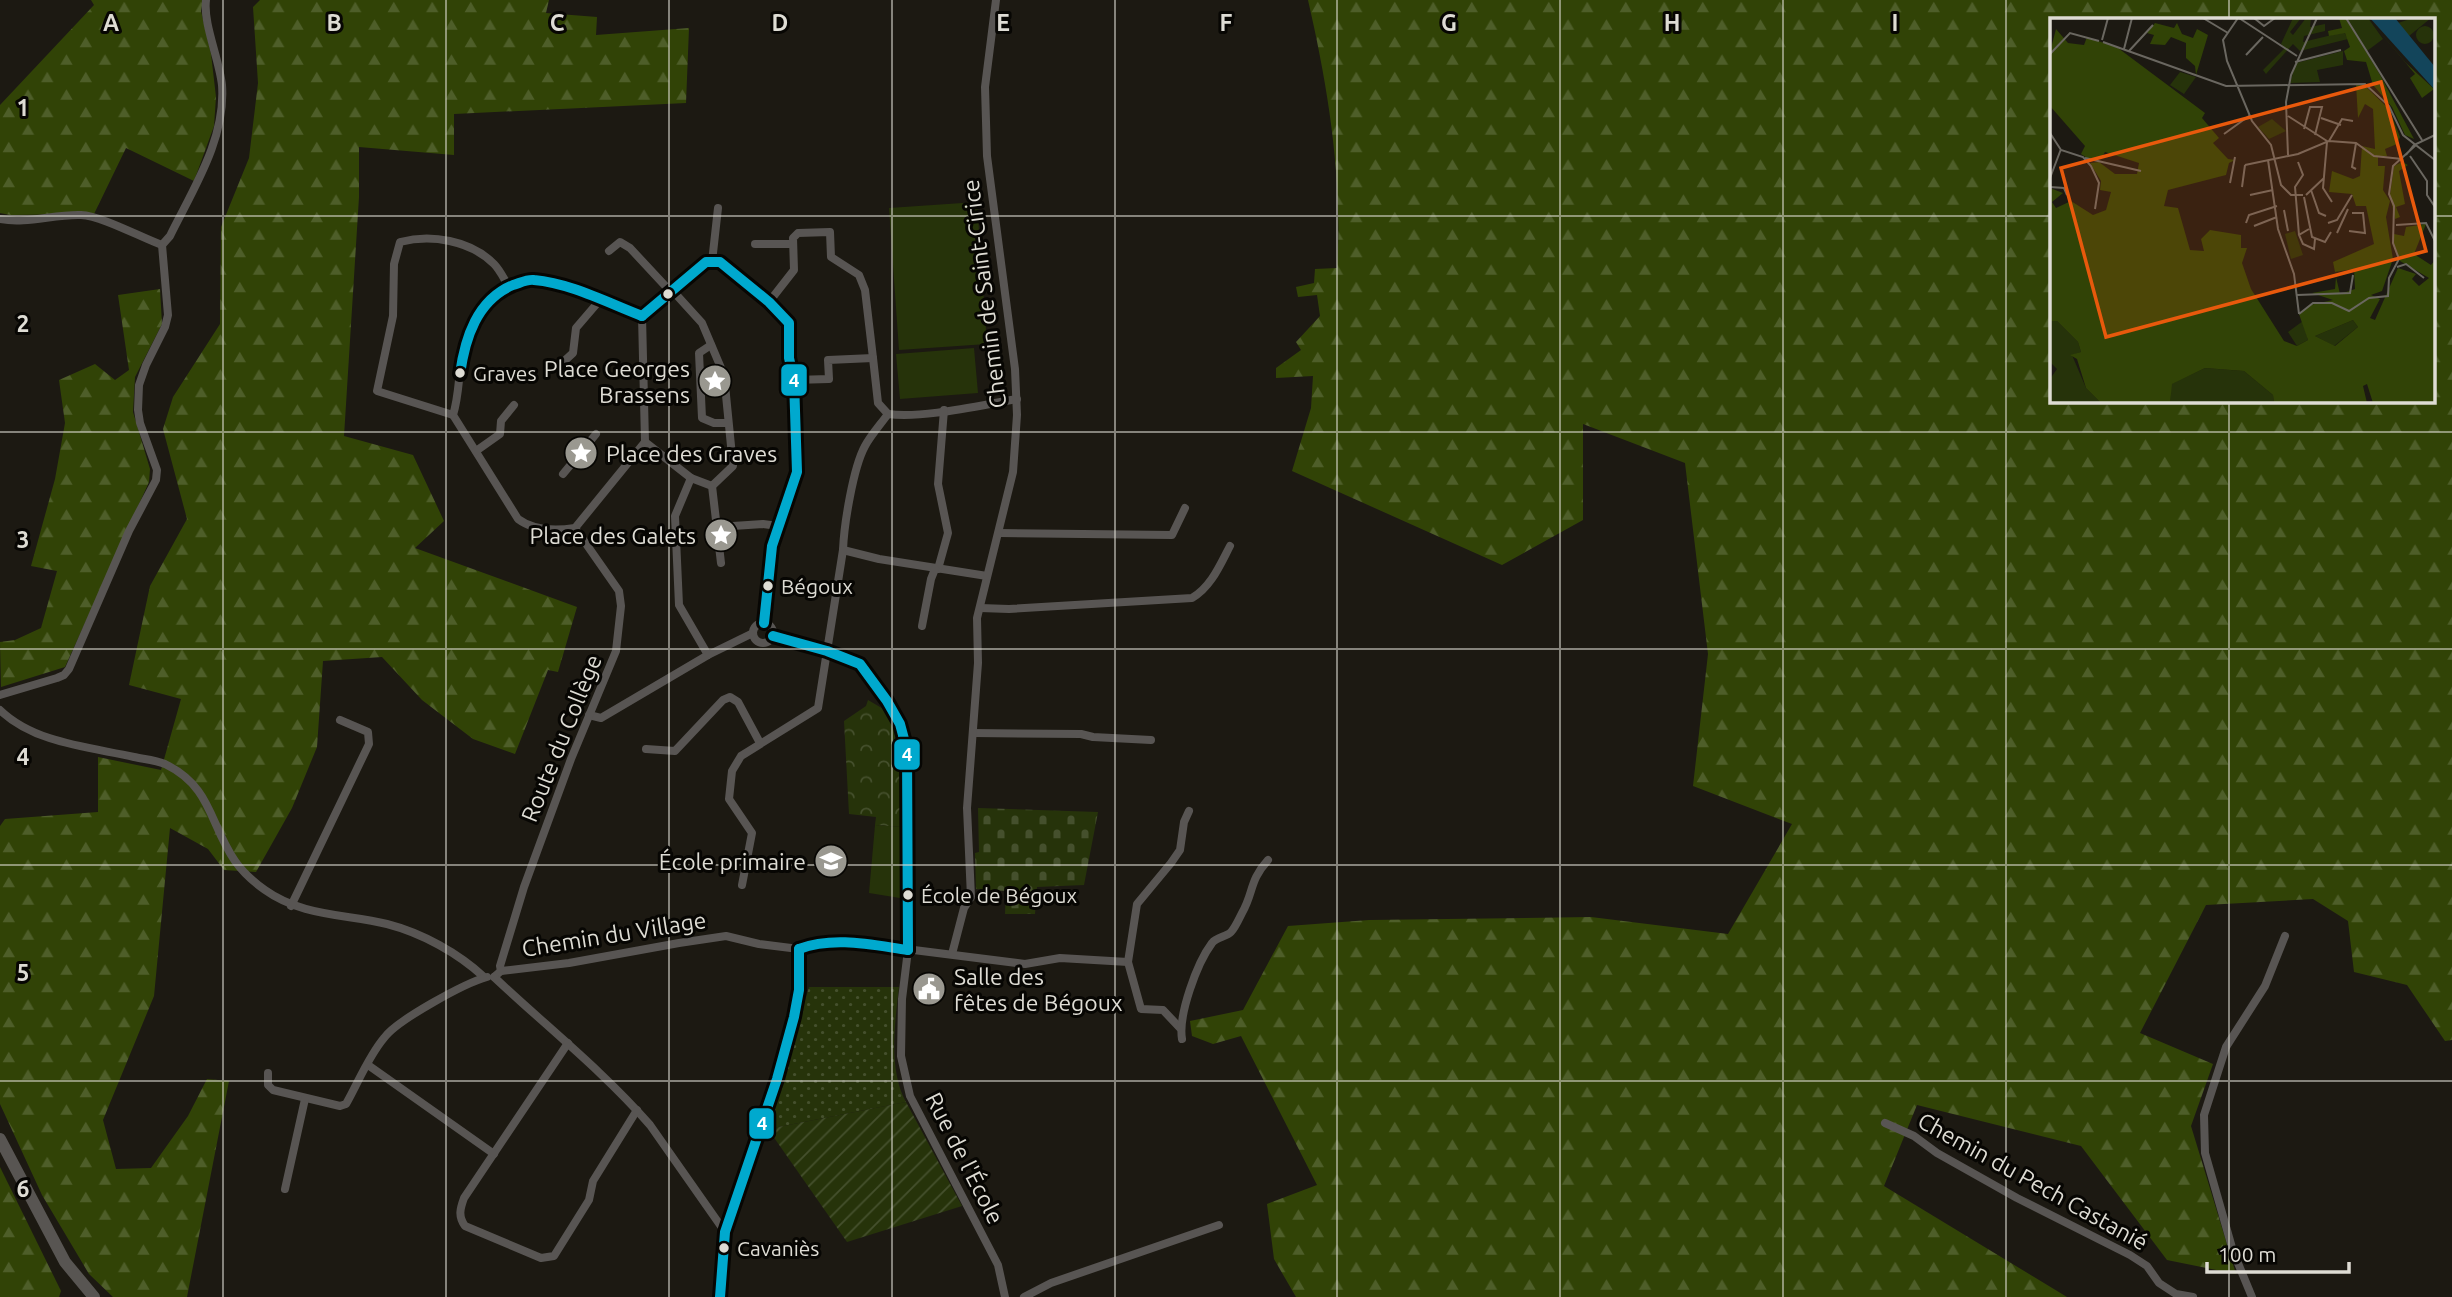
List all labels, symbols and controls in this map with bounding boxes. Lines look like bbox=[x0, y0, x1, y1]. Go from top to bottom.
text: A bbox=[103, 10, 119, 35]
text: B bbox=[326, 10, 342, 35]
text: C bbox=[550, 10, 565, 35]
text: D bbox=[772, 10, 788, 35]
text: E bbox=[996, 10, 1010, 35]
text: F bbox=[1220, 10, 1233, 35]
text: G bbox=[1441, 10, 1457, 35]
text: H bbox=[1664, 10, 1680, 35]
text: I bbox=[1892, 10, 1898, 35]
inset map bbox=[2050, 18, 2434, 402]
text: 1 bbox=[17, 95, 29, 120]
street label: Chemin de Saint-Cirice bbox=[958, 178, 1010, 410]
unlabelled marker bbox=[661, 287, 675, 301]
text: 2 bbox=[17, 311, 29, 336]
place label: Place Georges Brassens bbox=[544, 356, 690, 407]
place label: Graves bbox=[473, 361, 537, 385]
place icon: Place Georges Brassens bbox=[696, 362, 734, 400]
line badge: 4 bbox=[780, 363, 808, 397]
marker: Graves bbox=[453, 366, 467, 380]
text: 4 bbox=[789, 369, 800, 391]
place icon: Place des Graves bbox=[562, 434, 600, 472]
place label: Place des Graves bbox=[606, 441, 777, 466]
place icon: Place des Galets bbox=[702, 516, 740, 554]
place label: Place des Galets bbox=[530, 523, 696, 548]
text: 3 bbox=[17, 527, 29, 552]
place label: Bégoux bbox=[781, 574, 853, 598]
marker: Bégoux bbox=[761, 579, 775, 593]
street label: Route du Collège bbox=[516, 651, 606, 825]
line badge: 4 bbox=[893, 738, 921, 771]
text: 4 bbox=[902, 743, 913, 765]
text: 4 bbox=[17, 744, 30, 769]
school or university icon: École primaire bbox=[812, 842, 850, 880]
place label: École primaire bbox=[659, 848, 806, 874]
place label: École de Bégoux bbox=[921, 883, 1078, 907]
marker: École de Bégoux bbox=[901, 888, 915, 902]
street label: Chemin du Village bbox=[520, 907, 708, 961]
text: 5 bbox=[17, 960, 29, 985]
place label: Salle des fêtes de Bégoux bbox=[954, 964, 1123, 1015]
public building icon: Salle des fêtes de Bégoux bbox=[910, 970, 948, 1008]
street label: Rue de l'École bbox=[921, 1088, 1010, 1228]
line badge: 4 bbox=[748, 1107, 775, 1140]
street label: Chemin du Pech Castanié bbox=[1914, 1107, 2152, 1255]
text: 4 bbox=[757, 1112, 768, 1134]
text: 6 bbox=[17, 1176, 30, 1201]
scale bar bbox=[2207, 1230, 2349, 1274]
place label: Cavaniès bbox=[737, 1236, 820, 1260]
marker: Cavaniès bbox=[717, 1241, 731, 1255]
text: 100 m bbox=[2218, 1242, 2276, 1266]

